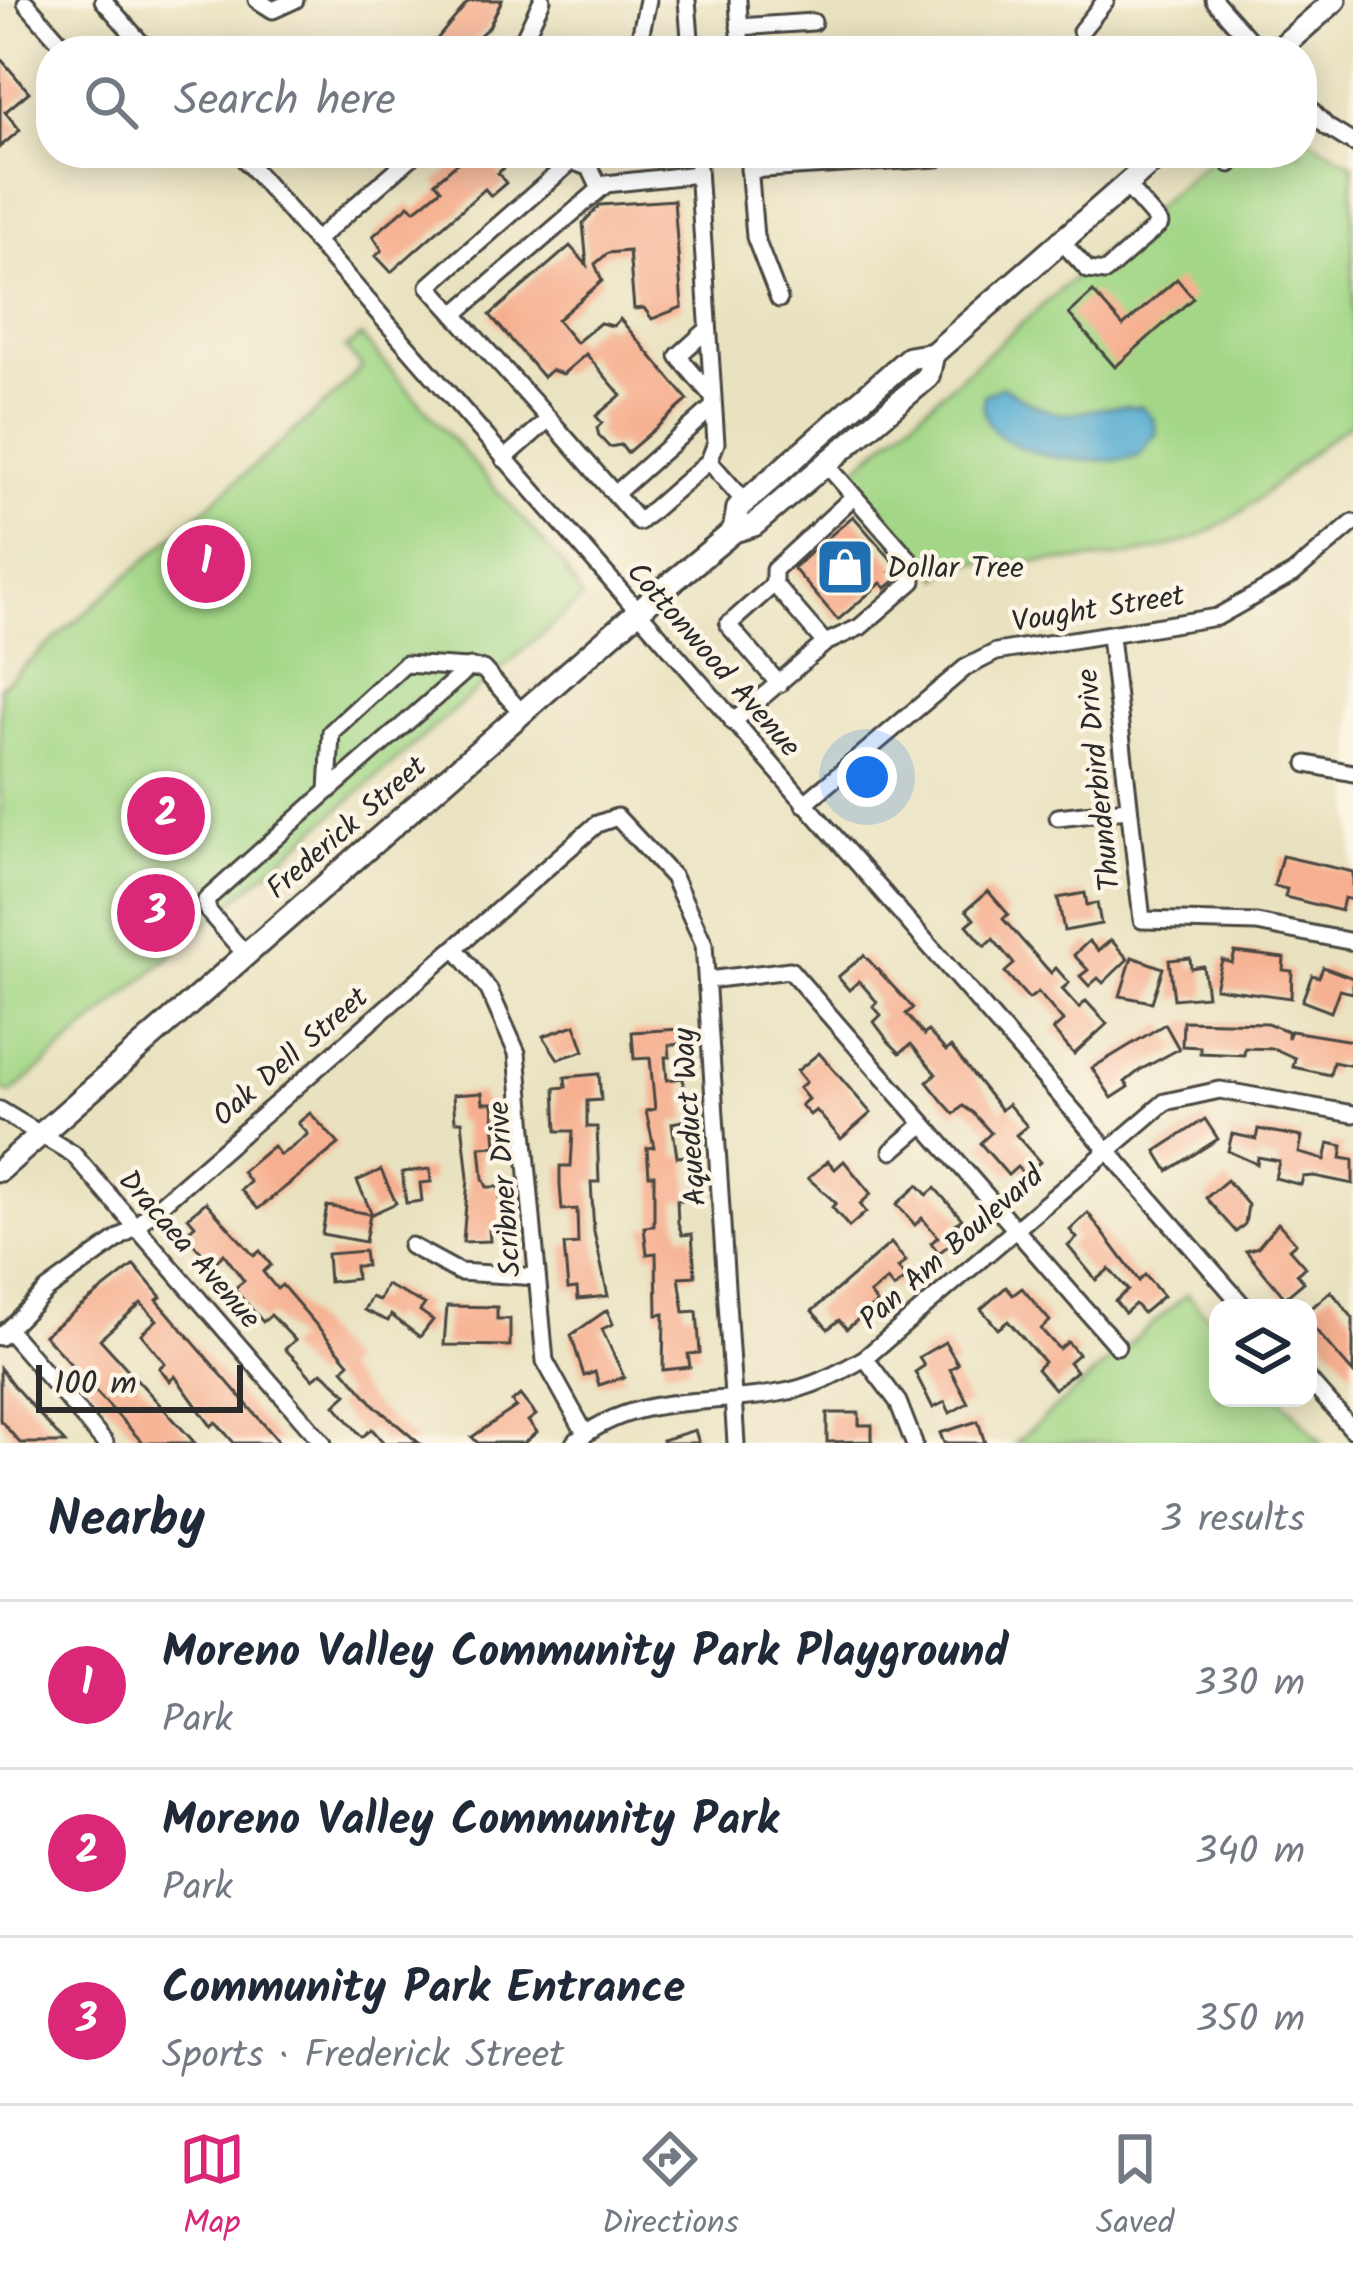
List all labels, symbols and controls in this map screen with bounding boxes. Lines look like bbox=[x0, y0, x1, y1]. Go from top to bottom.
search box bbox=[36, 36, 1317, 168]
text: Search here bbox=[174, 66, 396, 138]
icon: search bbox=[78, 69, 144, 135]
pin: 1 bbox=[167, 519, 245, 609]
shop icon: Dollar Tree bbox=[814, 536, 876, 598]
place label: Dollar Tree bbox=[887, 545, 1024, 593]
street label: Cottonwood Avenue bbox=[613, 551, 812, 769]
street label: Vought Street bbox=[1009, 573, 1188, 647]
street label: Thunderbird Drive bbox=[1064, 666, 1136, 893]
street label: Frederick Street bbox=[256, 744, 439, 912]
your location bbox=[837, 747, 897, 807]
pin: 2 bbox=[127, 771, 205, 861]
pin: 3 bbox=[117, 868, 195, 958]
street label: Oak Dell Street bbox=[202, 975, 381, 1139]
street label: Aqueduct Way bbox=[661, 1025, 721, 1208]
street label: Scribner Drive bbox=[476, 1099, 536, 1278]
street label: Pan Am Boulevard bbox=[849, 1154, 1056, 1343]
street label: Dracaea Avenue bbox=[105, 1160, 272, 1341]
map controls bbox=[1209, 1299, 1317, 1407]
button: layers bbox=[1209, 1299, 1317, 1407]
scale bar bbox=[36, 1359, 243, 1412]
text: 100 m bbox=[54, 1359, 137, 1412]
text: Nearby bbox=[48, 1481, 205, 1562]
text: 3 results bbox=[1160, 1490, 1305, 1552]
text: Moreno Valley Community Park Playground bbox=[162, 1618, 1009, 1690]
text: 1 bbox=[81, 1654, 93, 1716]
text: 330 m bbox=[1194, 1654, 1305, 1716]
text: Park bbox=[162, 1690, 233, 1752]
text: Moreno Valley Community Park bbox=[162, 1786, 779, 1858]
text: 2 bbox=[76, 1822, 98, 1884]
text: 340 m bbox=[1195, 1822, 1305, 1884]
text: Park bbox=[162, 1858, 233, 1920]
text: Community Park Entrance bbox=[162, 1954, 685, 2026]
text: 3 bbox=[76, 1990, 98, 2052]
text: 350 m bbox=[1196, 1990, 1305, 2052]
text: Sports · Frederick Street bbox=[162, 2026, 564, 2088]
tab: Map bbox=[179, 2126, 245, 2251]
tab: Directions bbox=[602, 2126, 739, 2251]
tab: Saved bbox=[1096, 2126, 1174, 2251]

